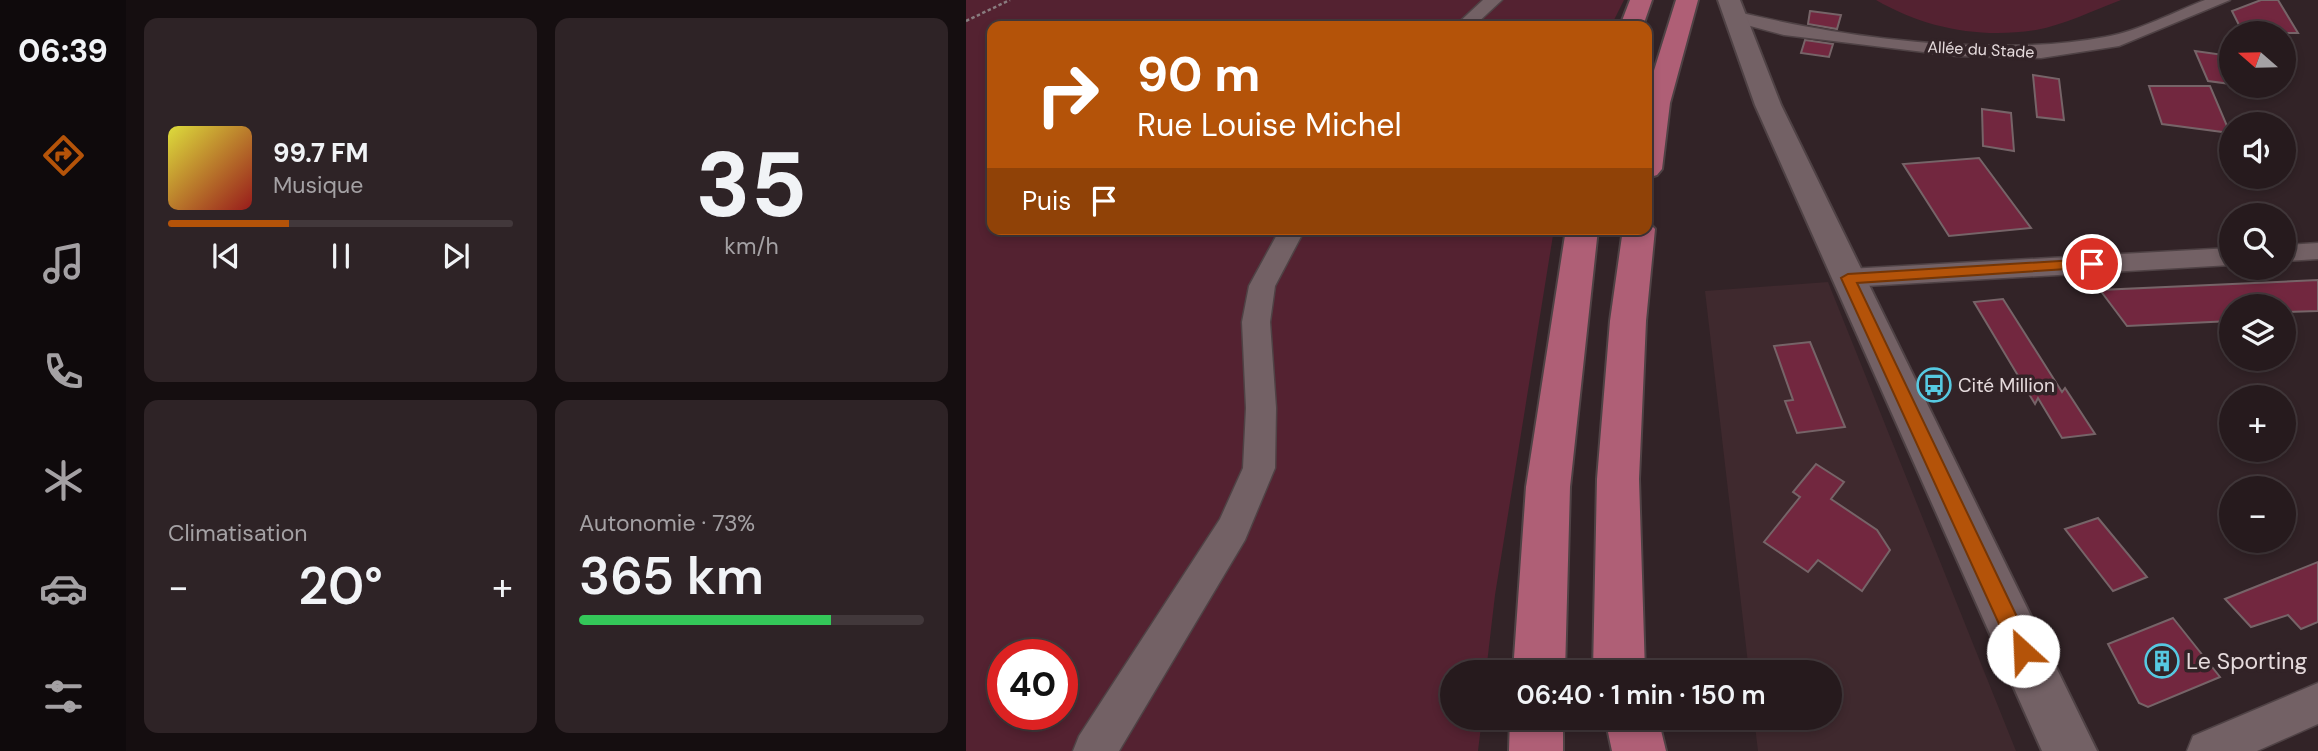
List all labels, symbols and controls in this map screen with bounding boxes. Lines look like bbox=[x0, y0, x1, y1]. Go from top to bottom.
north arrow bbox=[2219, 21, 2296, 98]
map controls bbox=[2219, 21, 2296, 553]
text: 06:39 bbox=[18, 30, 108, 72]
street label: Allée du Stade bbox=[1927, 36, 2035, 63]
text: 90 m bbox=[1137, 42, 1260, 106]
icon: right bbox=[1022, 49, 1113, 140]
text: Rue Louise Michel bbox=[1137, 104, 1402, 146]
button: sound bbox=[2219, 112, 2296, 189]
text: 35 bbox=[696, 126, 807, 244]
icon: directions bbox=[39, 131, 88, 180]
text: 99.7 FM bbox=[273, 136, 369, 170]
text: Musique bbox=[273, 170, 363, 200]
icon: arrive bbox=[1085, 182, 1123, 220]
text: Puis bbox=[1022, 184, 1071, 218]
button: search bbox=[2219, 203, 2296, 280]
text: km/h bbox=[724, 231, 779, 261]
pin bbox=[2062, 234, 2122, 294]
icon: previous bbox=[207, 237, 245, 275]
icon: pause bbox=[322, 237, 360, 275]
icon: next bbox=[437, 237, 475, 275]
icon: music bbox=[39, 239, 88, 288]
icon: arrive bbox=[2073, 245, 2111, 283]
button: layers bbox=[2219, 294, 2296, 371]
icon: phone bbox=[39, 347, 88, 396]
bus stop icon: Cité Million bbox=[1915, 366, 1953, 404]
place label: Cité Million bbox=[1958, 373, 2055, 398]
button: + bbox=[2219, 385, 2296, 462]
icon: climate bbox=[39, 456, 88, 505]
button: − bbox=[2219, 476, 2296, 553]
text: Autonomie · 73% bbox=[579, 508, 755, 538]
text: Climatisation bbox=[168, 518, 307, 548]
text: 365 km bbox=[579, 542, 764, 610]
text: 20° bbox=[298, 552, 383, 620]
text: − bbox=[168, 562, 189, 612]
text: + bbox=[492, 562, 513, 612]
icon: car bbox=[39, 564, 88, 613]
position arrow bbox=[1986, 614, 2060, 688]
speed limit sign: 40 bbox=[987, 639, 1078, 730]
building icon: Le Sporting bbox=[2143, 642, 2181, 680]
place label: Le Sporting bbox=[2186, 646, 2307, 676]
icon: filters bbox=[39, 672, 88, 721]
text: 06:40 · 1 min · 150 m bbox=[1517, 678, 1765, 712]

